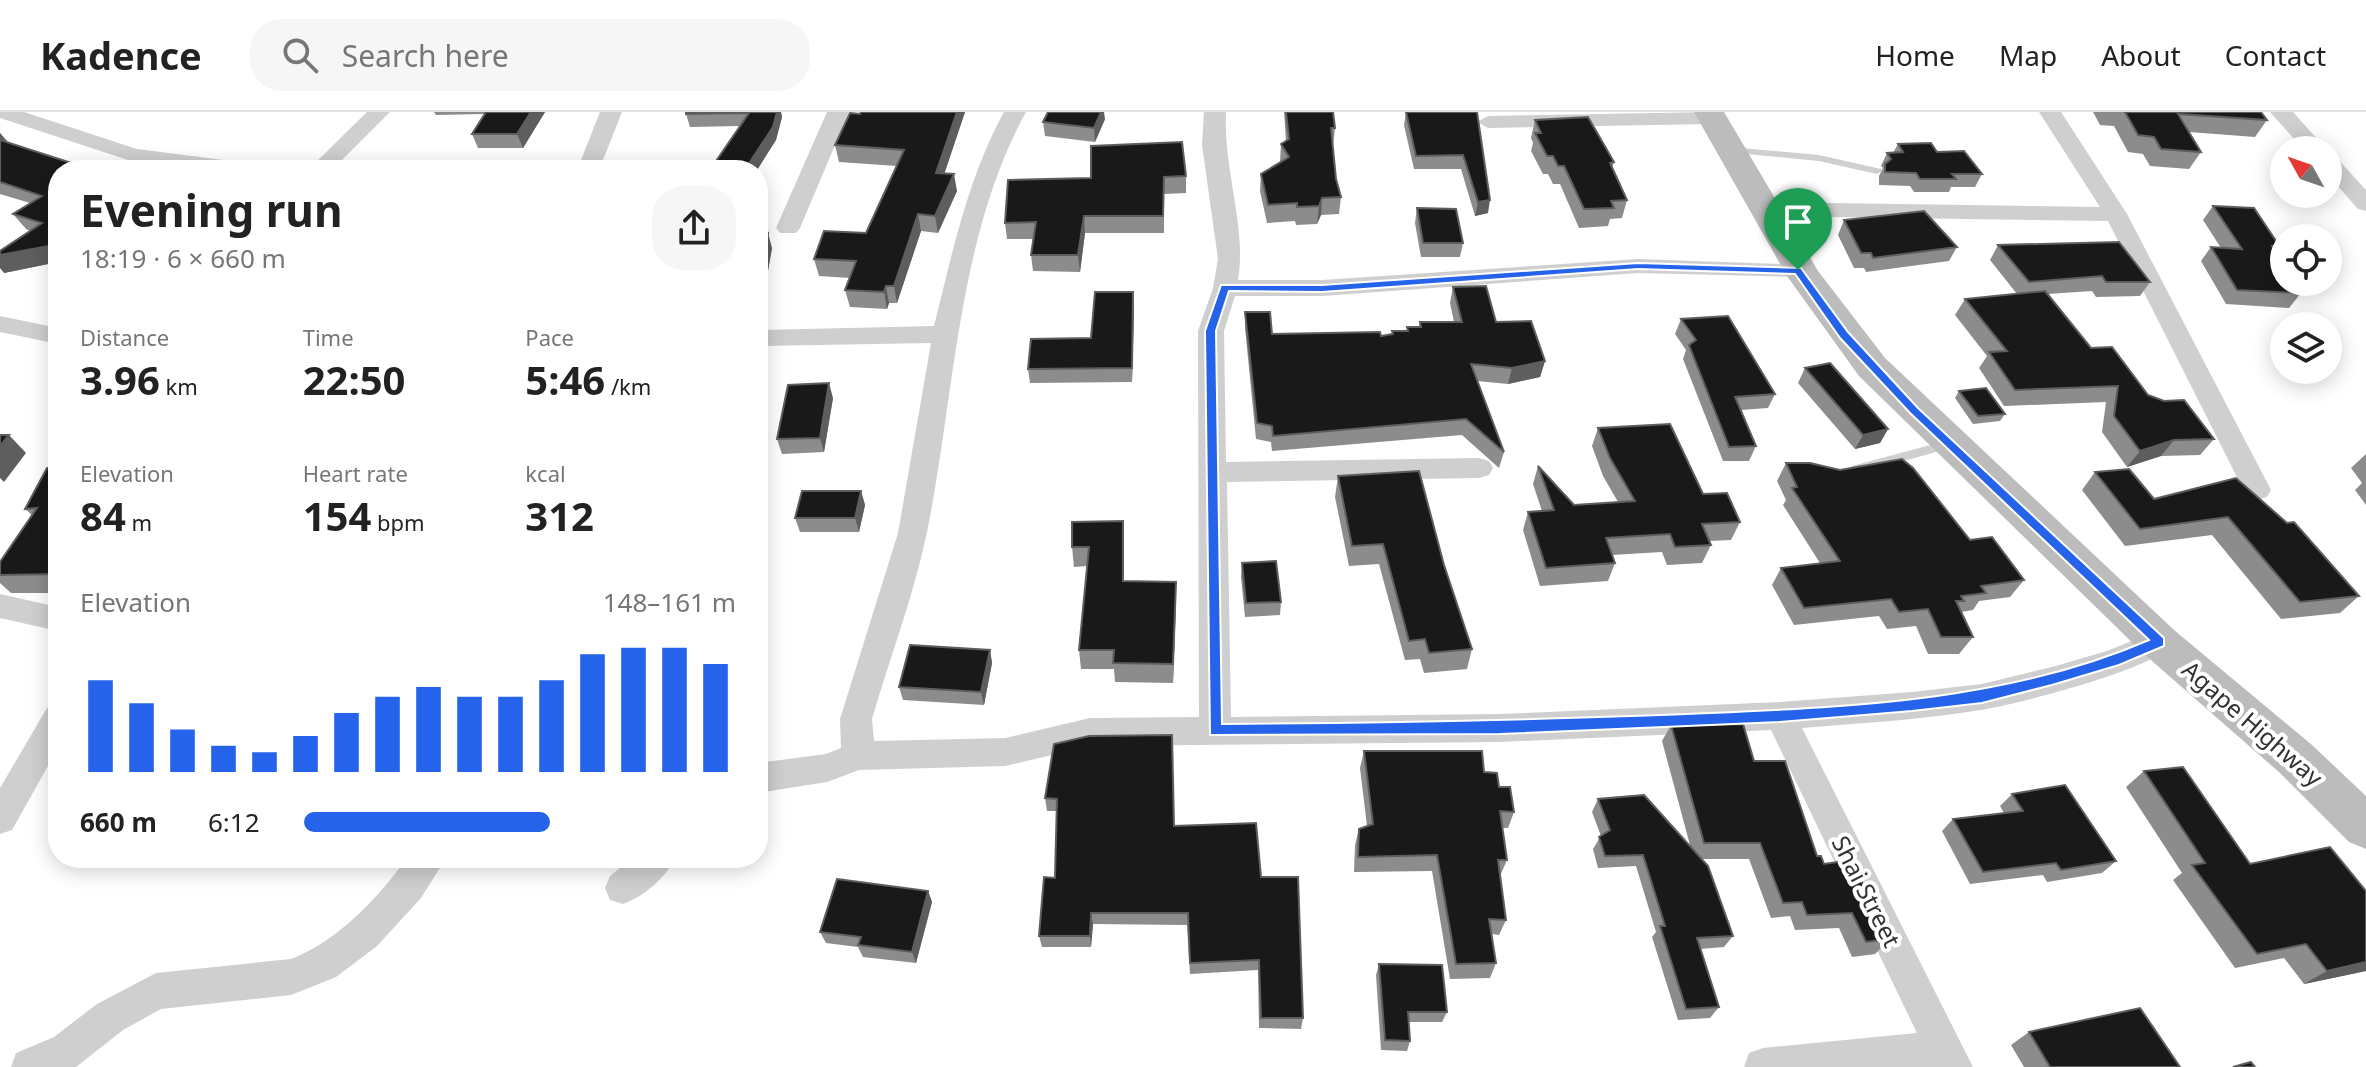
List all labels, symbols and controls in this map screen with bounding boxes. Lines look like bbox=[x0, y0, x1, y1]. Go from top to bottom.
search box bbox=[250, 19, 810, 91]
text: Kadence bbox=[40, 29, 202, 81]
icon: search bbox=[278, 33, 322, 77]
text: Search here bbox=[342, 35, 509, 76]
text: Home bbox=[1875, 36, 1955, 74]
text: Map bbox=[1999, 36, 2057, 74]
text: About bbox=[2101, 36, 2181, 74]
text: Contact bbox=[2225, 36, 2326, 74]
north arrow bbox=[2270, 136, 2342, 208]
map controls bbox=[2270, 136, 2342, 384]
text: Evening run bbox=[80, 180, 343, 240]
button: share bbox=[652, 186, 736, 270]
pin bbox=[1764, 188, 1832, 270]
icon: arrive bbox=[1776, 200, 1820, 244]
button: locate bbox=[2270, 224, 2342, 296]
text: 18:19 · 6 × 660 m bbox=[80, 240, 286, 276]
button: layers bbox=[2270, 312, 2342, 384]
text: Distance bbox=[80, 322, 169, 352]
text: Time bbox=[303, 322, 354, 352]
text: Pace bbox=[525, 322, 574, 352]
text: 3.96 bbox=[80, 352, 160, 407]
text: 22:50 bbox=[303, 352, 405, 407]
text: 5:46 bbox=[525, 352, 605, 407]
text: km bbox=[160, 371, 198, 401]
text: /km bbox=[605, 371, 651, 401]
text: Elevation bbox=[80, 458, 174, 488]
text: Heart rate bbox=[303, 458, 408, 488]
text: kcal bbox=[525, 458, 566, 488]
text: 84 bbox=[80, 488, 126, 543]
text: 154 bbox=[303, 488, 371, 543]
text: 312 bbox=[525, 488, 594, 543]
text: m bbox=[126, 507, 152, 537]
text: bpm bbox=[371, 507, 425, 537]
text: Elevation bbox=[80, 584, 191, 620]
text: 148–161 m bbox=[603, 584, 736, 620]
street label: Agape Highway bbox=[2176, 653, 2331, 794]
text: 660 m bbox=[80, 804, 157, 840]
text: 6:12 bbox=[208, 804, 260, 840]
street label: Shai Street bbox=[1825, 830, 1909, 953]

